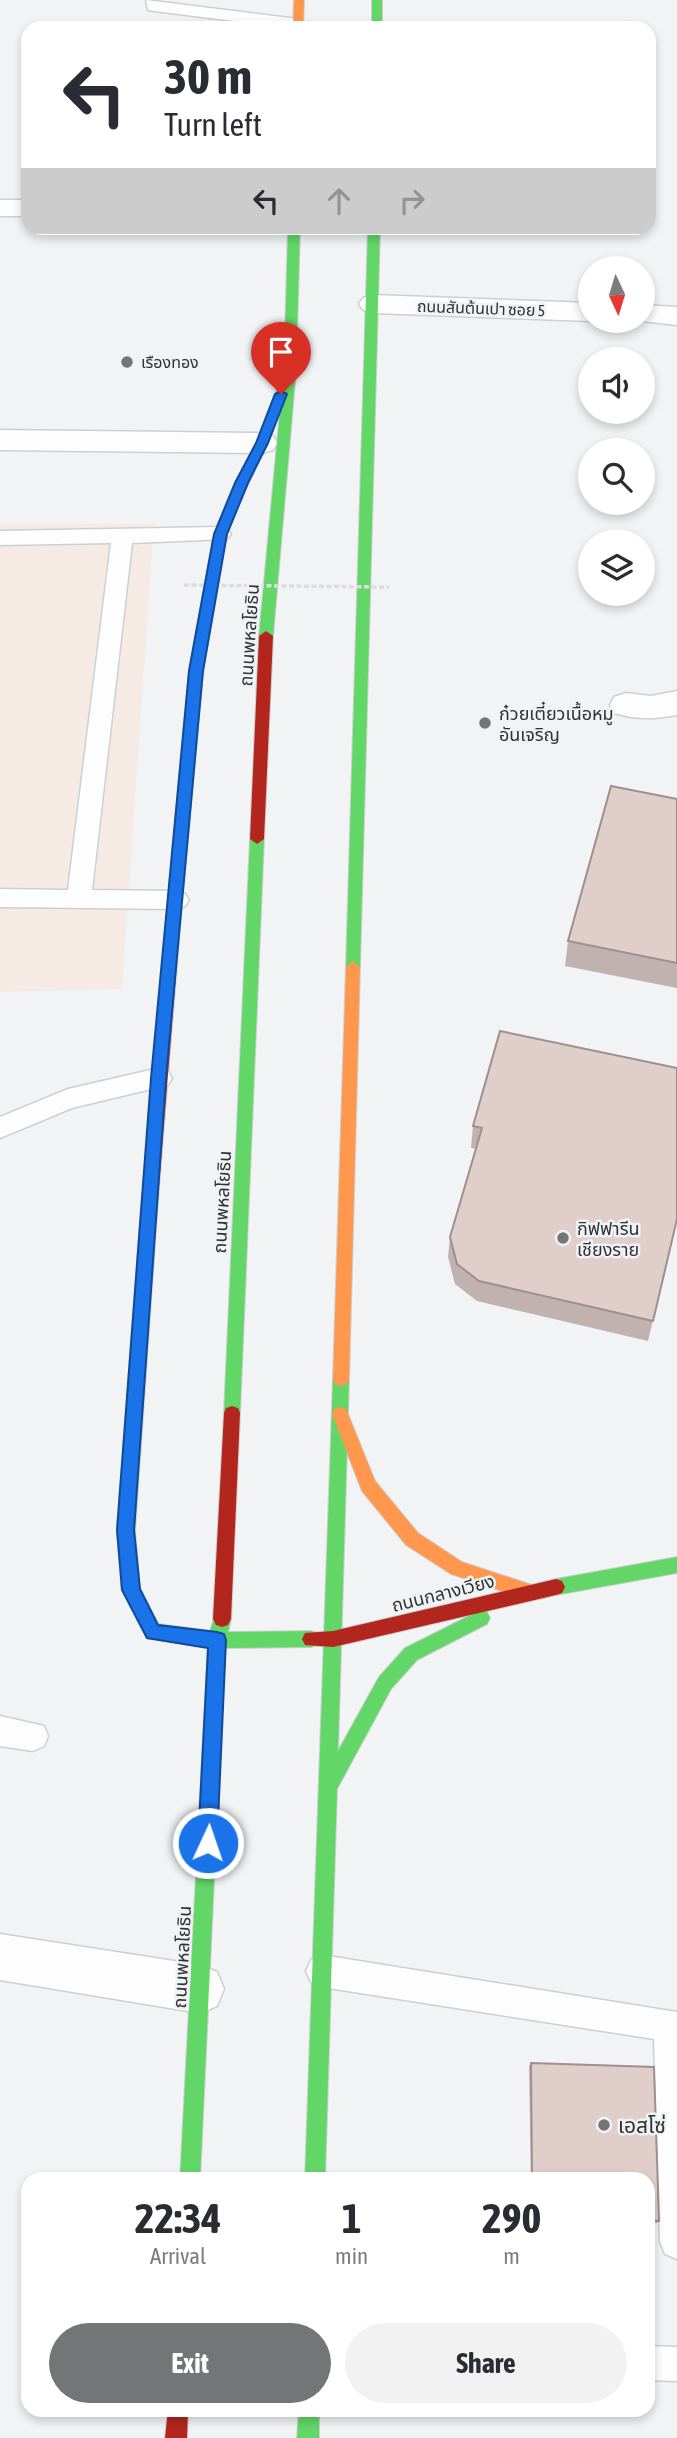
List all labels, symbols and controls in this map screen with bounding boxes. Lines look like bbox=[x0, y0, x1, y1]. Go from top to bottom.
text: 30 m bbox=[164, 48, 252, 104]
icon: left bbox=[49, 49, 140, 140]
text: Turn left bbox=[164, 106, 262, 143]
icon: left bbox=[247, 182, 285, 220]
icon: ahead bbox=[320, 182, 358, 220]
icon: right bbox=[393, 182, 431, 220]
north arrow bbox=[578, 256, 654, 332]
map controls bbox=[578, 256, 655, 606]
street label: ถนนสันต้นเปา ซอย 5 bbox=[417, 297, 545, 319]
pin bbox=[251, 322, 311, 394]
icon: arrive bbox=[262, 333, 300, 371]
button: sound bbox=[578, 347, 655, 424]
place label: เรืองทอง bbox=[141, 353, 199, 371]
marker: เรืองทอง bbox=[119, 354, 135, 370]
button: search bbox=[578, 438, 655, 515]
button: layers bbox=[578, 529, 655, 606]
street label: ถนนพหลโยธิน bbox=[235, 583, 263, 687]
place label: ก๋วยเตี๋ยวเนื้อหมู อันเจริญ bbox=[499, 701, 614, 745]
marker: ก๋วยเตี๋ยวเนื้อหมู อันเจริญ bbox=[477, 715, 493, 731]
street label: ถนนพหลโยธิน bbox=[209, 1150, 235, 1254]
place label: กิฟฟารีน เชียงราย bbox=[577, 1218, 639, 1260]
marker: กิฟฟารีน เชียงราย bbox=[555, 1230, 571, 1246]
street label: ถนนกลางเวียง bbox=[389, 1570, 497, 1616]
position arrow bbox=[171, 1806, 245, 1880]
street label: ถนนพหลโยธิน bbox=[169, 1905, 195, 2009]
place label: เอสโซ่ bbox=[618, 2113, 666, 2137]
marker: เอสโซ่ bbox=[596, 2117, 612, 2133]
text: 22:34 bbox=[135, 2194, 221, 2242]
text: 1 bbox=[342, 2194, 361, 2242]
text: 290 bbox=[482, 2194, 541, 2242]
text: Arrival bbox=[150, 2243, 206, 2269]
text: min bbox=[335, 2243, 368, 2269]
text: m bbox=[503, 2243, 520, 2269]
button: Exit bbox=[49, 2323, 331, 2403]
button: Share bbox=[345, 2323, 627, 2403]

